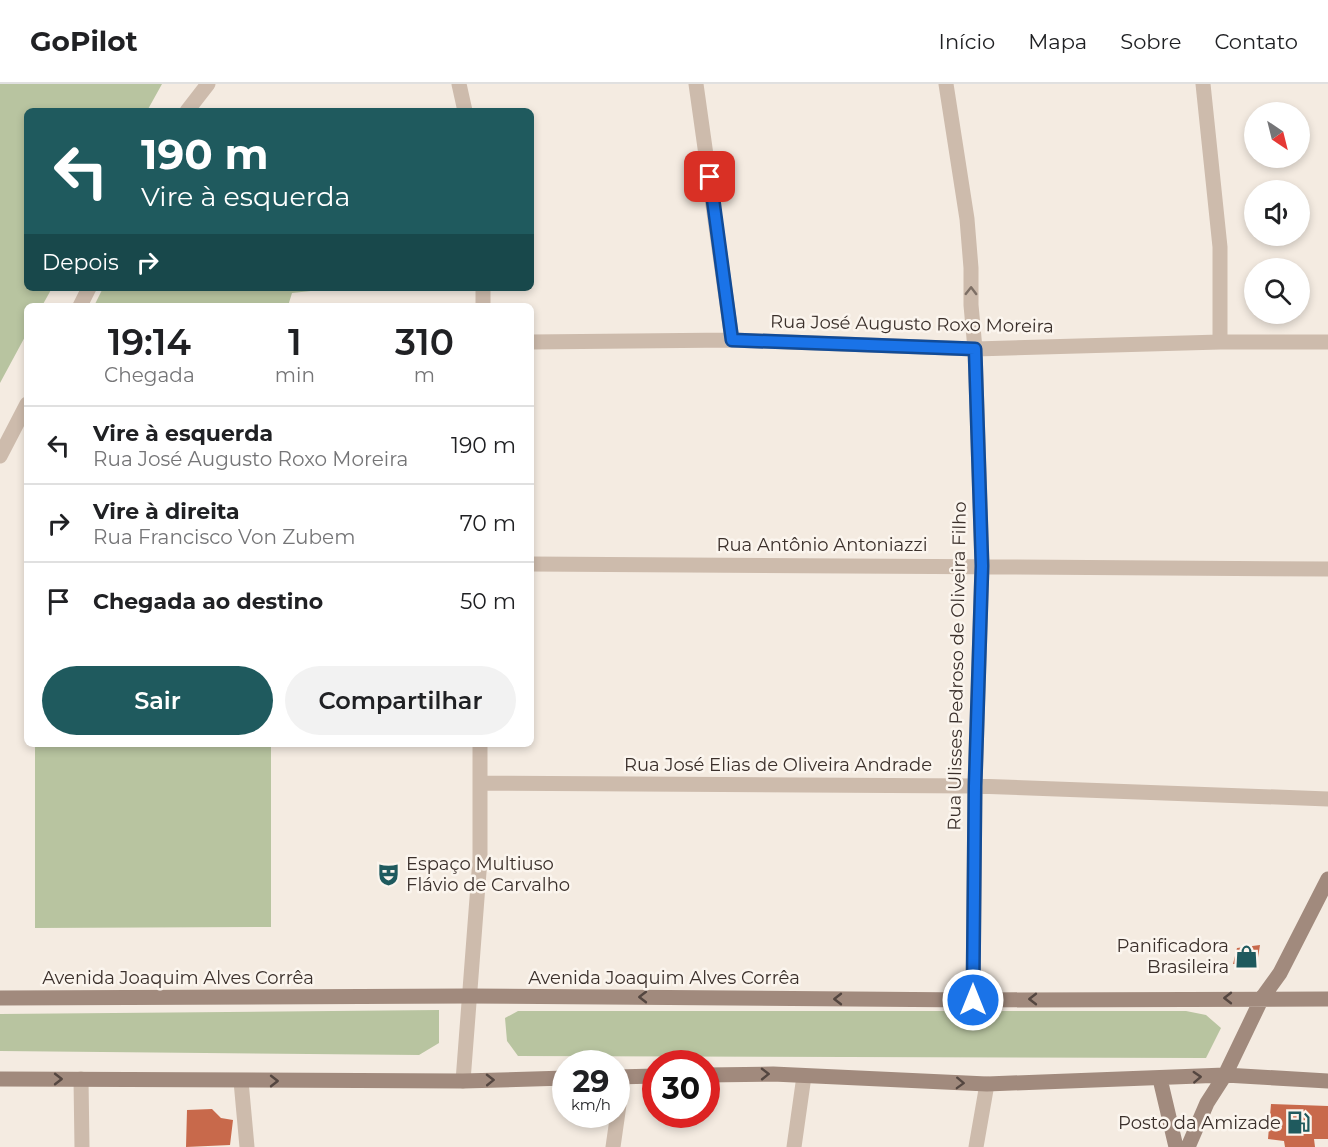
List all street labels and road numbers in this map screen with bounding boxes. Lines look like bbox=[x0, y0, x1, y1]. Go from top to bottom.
street label: Rua José Augusto Roxo Moreira bbox=[770, 311, 1054, 337]
street label: Rua Ulisses Pedroso de Oliveira Filho bbox=[943, 501, 971, 831]
street label: Rua Antônio Antoniazzi bbox=[717, 534, 927, 556]
street label: Rua José Elias de Oliveira Andrade bbox=[624, 754, 932, 776]
street label: Avenida Joaquim Alves Corrêa bbox=[42, 967, 314, 989]
street label: Avenida Joaquim Alves Corrêa bbox=[528, 967, 800, 989]

